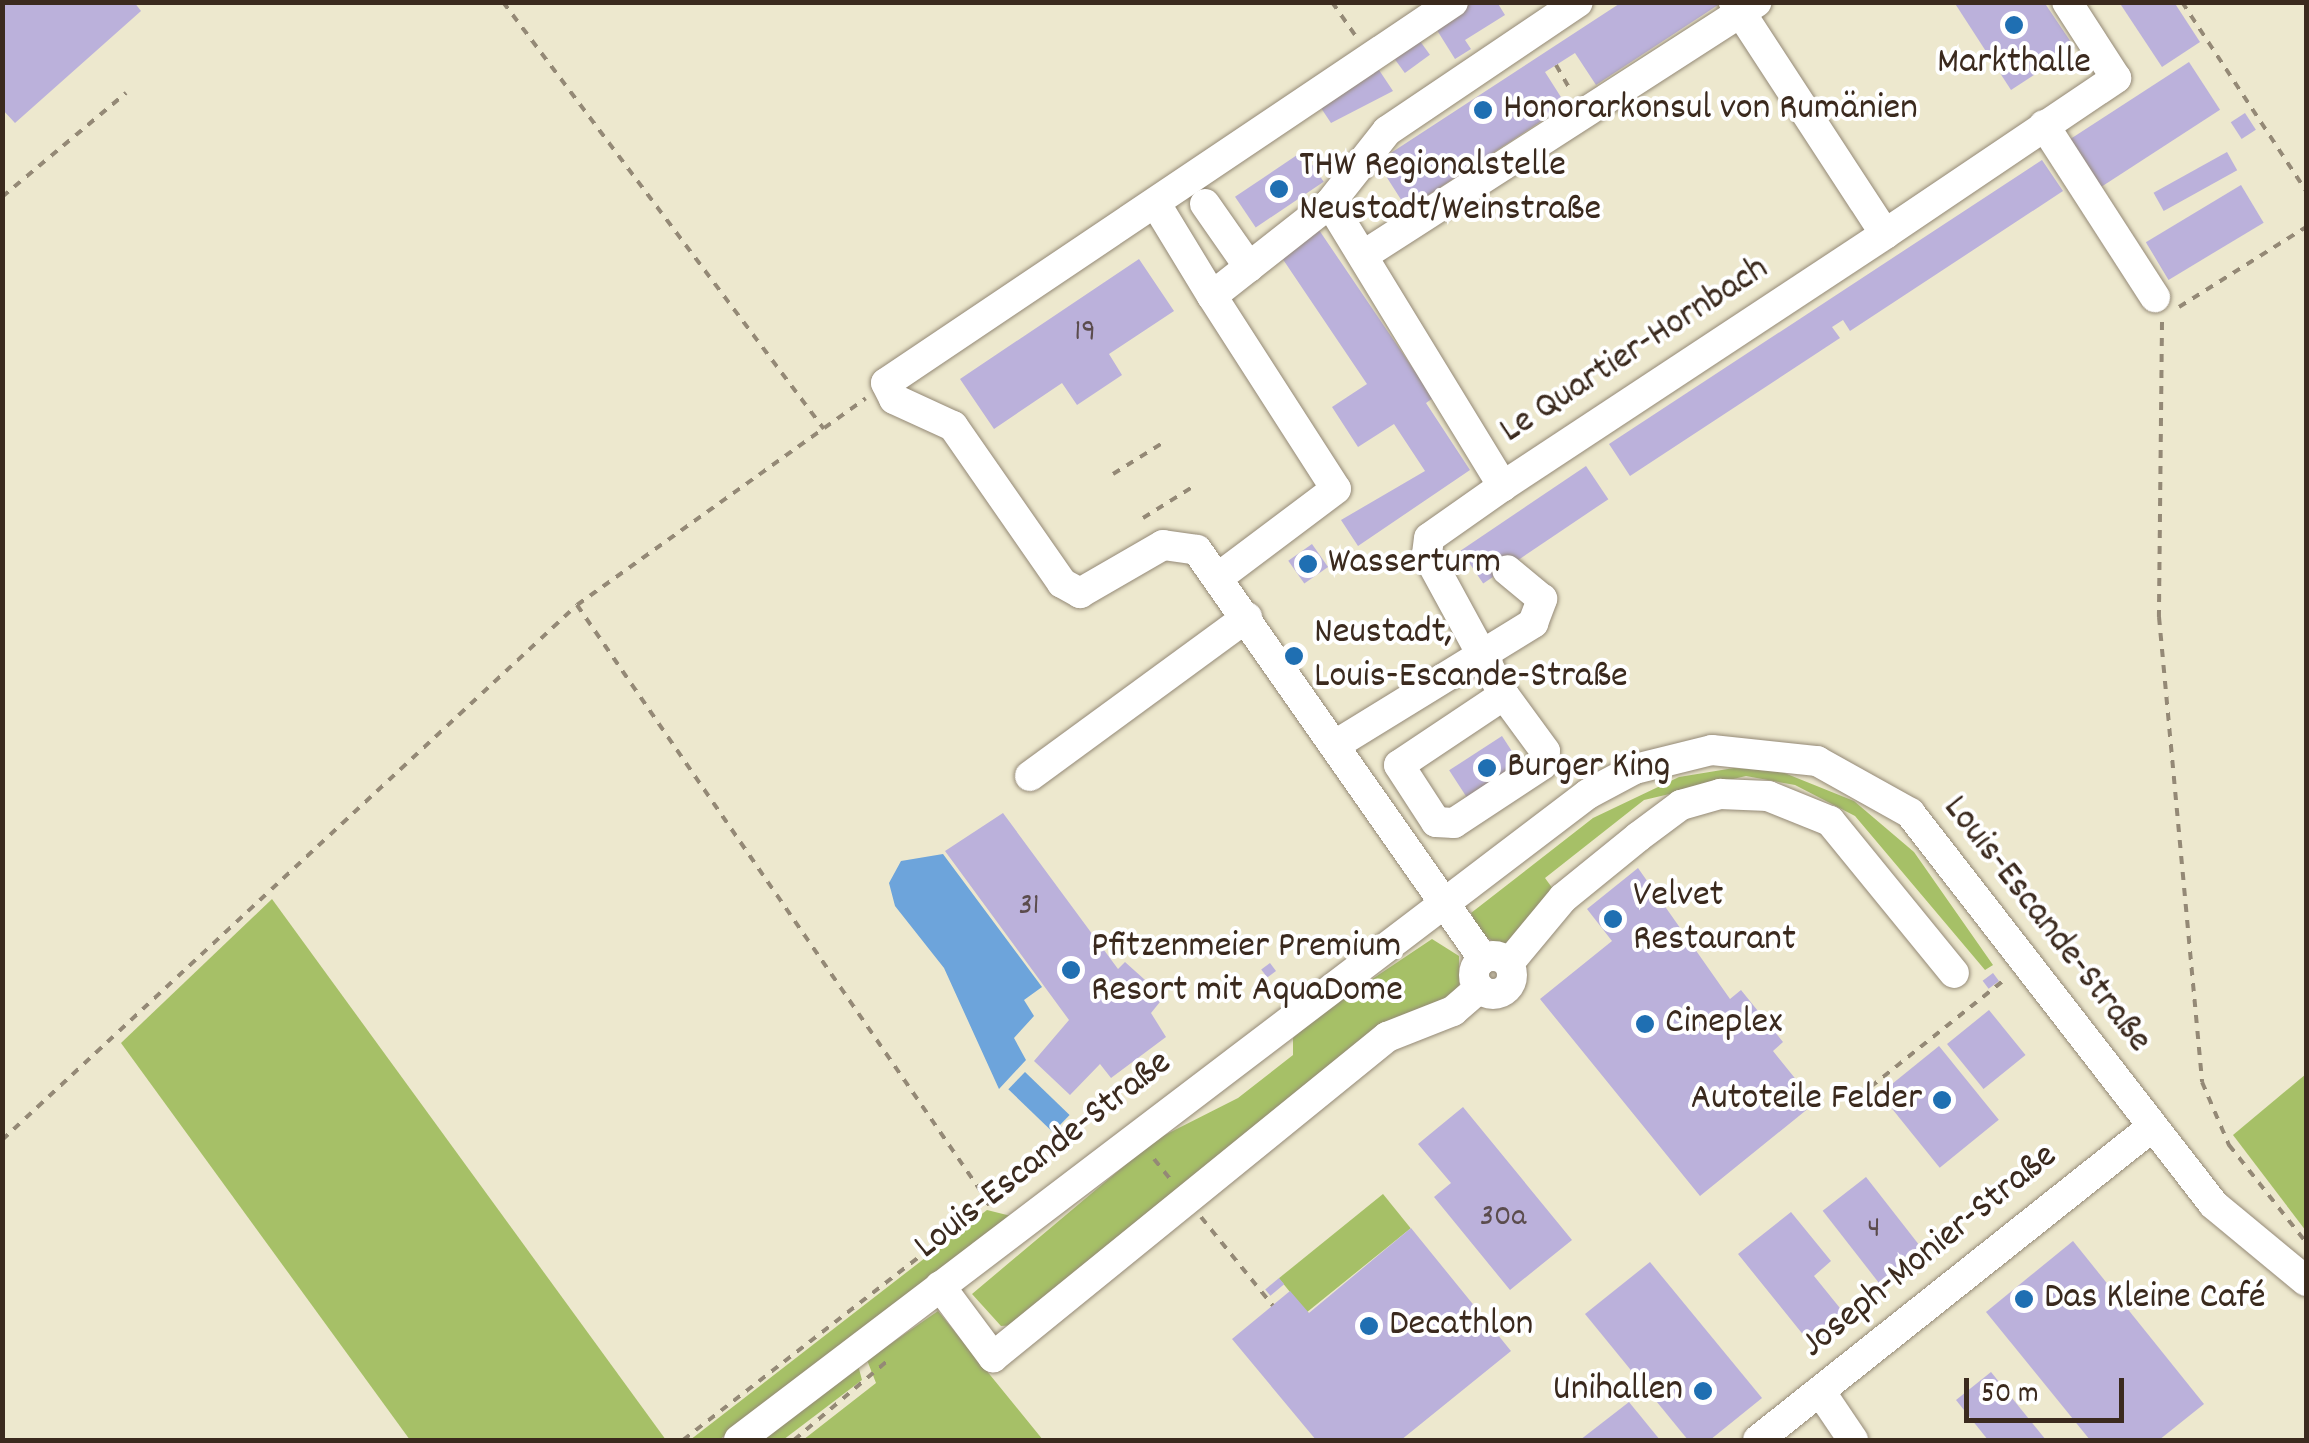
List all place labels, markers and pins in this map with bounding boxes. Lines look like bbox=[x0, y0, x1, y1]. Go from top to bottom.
marker: Markthalle bbox=[2003, 14, 2025, 36]
place label: Markthalle bbox=[1937, 41, 2091, 87]
place label: Honorarkonsul von Rumänien bbox=[1503, 87, 1918, 133]
marker: Honorarkonsul von Rumänien bbox=[1472, 99, 1494, 121]
place label: THW Regionalstelle Neustadt/Weinstraße bbox=[1299, 144, 1601, 233]
marker: THW Regionalstelle Neustadt/Weinstraße bbox=[1268, 178, 1290, 200]
place label: Wasserturm bbox=[1328, 541, 1501, 587]
marker: Wasserturm bbox=[1297, 553, 1319, 575]
place label: Neustadt, Louis-Escande-Straße bbox=[1314, 611, 1628, 700]
marker: Neustadt, Louis-Escande-Straße bbox=[1283, 645, 1305, 667]
place label: Burger King bbox=[1507, 745, 1670, 791]
marker: Burger King bbox=[1476, 757, 1498, 779]
place label: Velvet Restaurant bbox=[1633, 874, 1796, 964]
marker: Velvet Restaurant bbox=[1602, 908, 1624, 930]
place label: Pfitzenmeier Premium Resort mit AquaDome bbox=[1091, 925, 1403, 1014]
marker: Pfitzenmeier Premium Resort mit AquaDome bbox=[1060, 959, 1082, 981]
place label: Cineplex bbox=[1665, 1001, 1782, 1047]
marker: Cineplex bbox=[1634, 1013, 1656, 1035]
place label: Autoteile Felder bbox=[1690, 1077, 1922, 1123]
marker: Autoteile Felder bbox=[1931, 1089, 1953, 1111]
place label: Das Kleine Café bbox=[2044, 1276, 2266, 1322]
marker: Das Kleine Café bbox=[2013, 1288, 2035, 1310]
place label: Decathlon bbox=[1389, 1303, 1533, 1349]
marker: Decathlon bbox=[1358, 1315, 1380, 1337]
place label: Unihallen bbox=[1553, 1368, 1683, 1414]
marker: Unihallen bbox=[1692, 1380, 1714, 1402]

